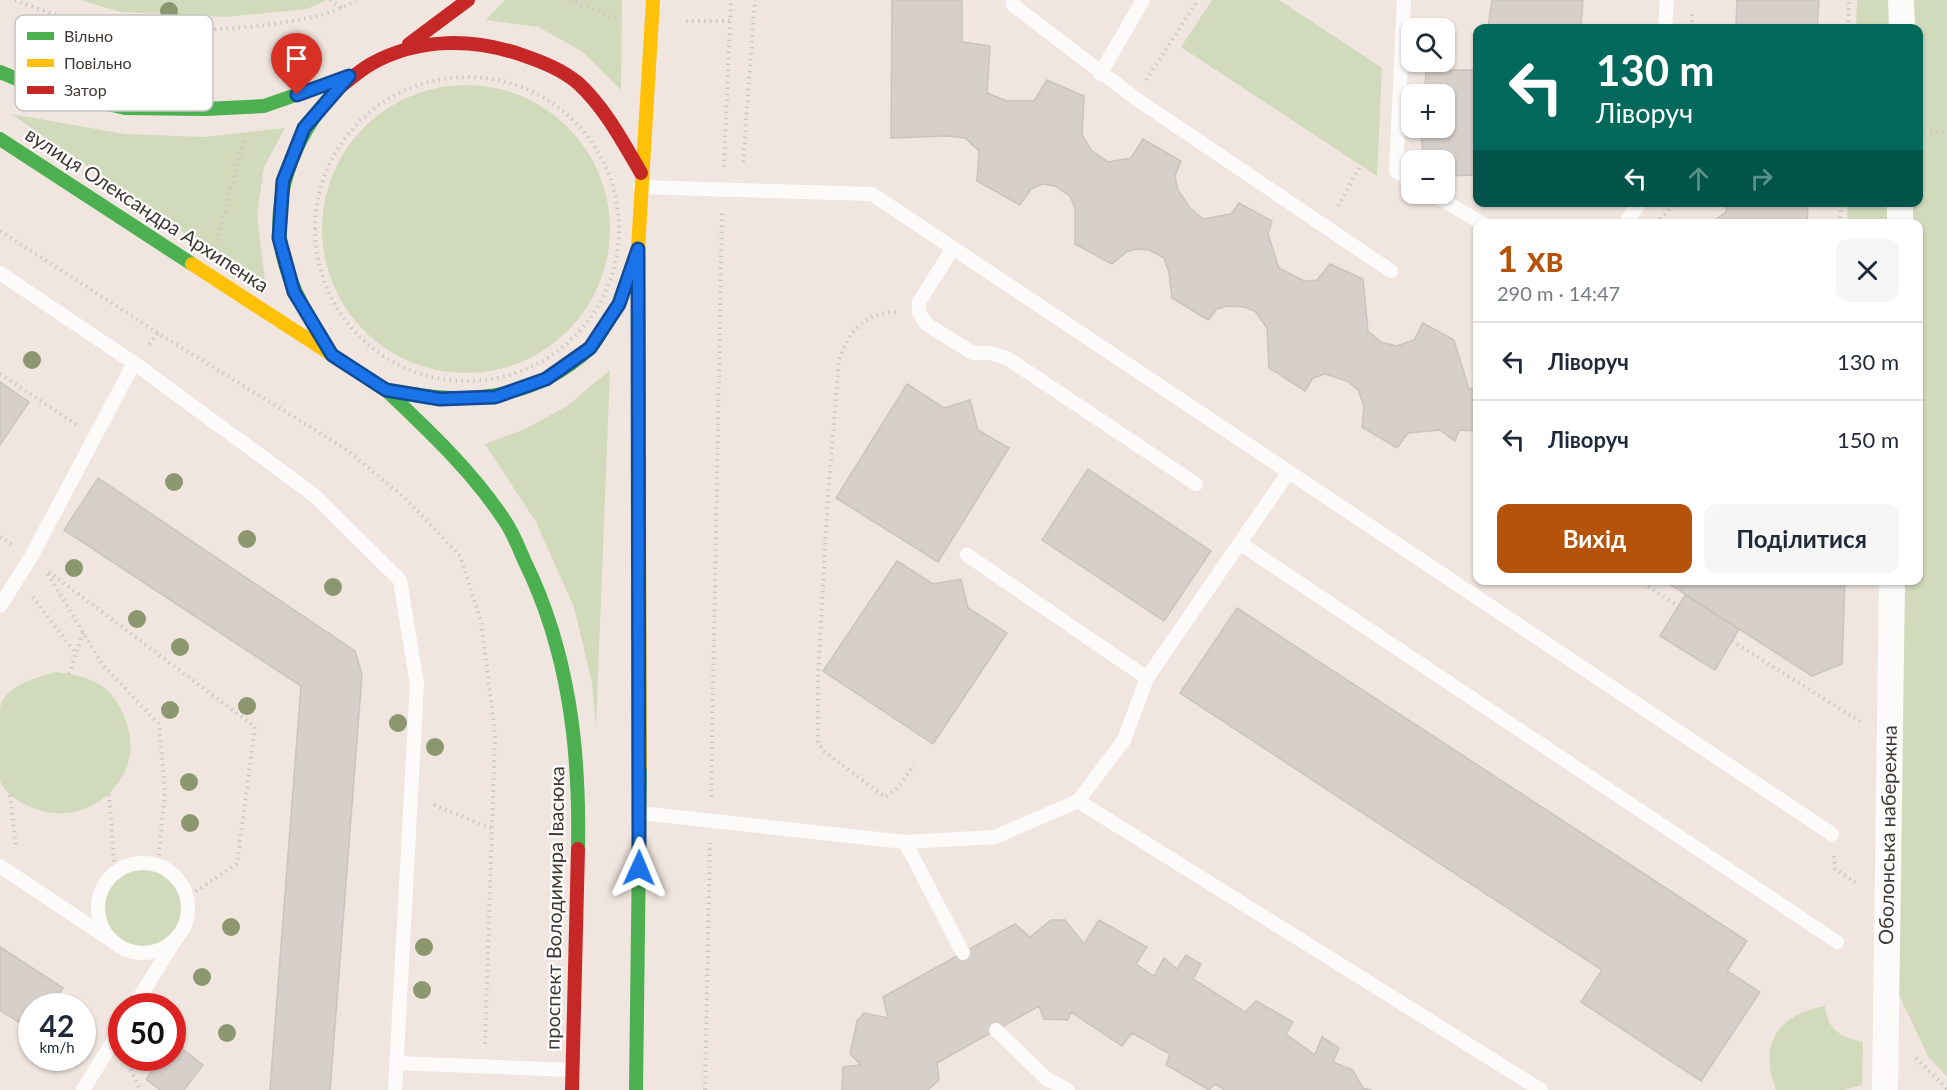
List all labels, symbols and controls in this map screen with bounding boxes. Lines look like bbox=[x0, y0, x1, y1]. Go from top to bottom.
legend bbox=[15, 15, 213, 111]
map controls bbox=[1401, 18, 1455, 204]
button: search bbox=[1401, 18, 1455, 72]
text: Вільно bbox=[64, 26, 113, 45]
pin bbox=[271, 33, 322, 95]
icon: arrive bbox=[280, 42, 313, 75]
text: 130 m bbox=[1596, 45, 1714, 95]
icon: left bbox=[1497, 48, 1575, 126]
text: Повільно bbox=[64, 53, 131, 72]
text: Затор bbox=[64, 80, 107, 99]
button: + bbox=[1401, 84, 1455, 138]
text: Ліворуч bbox=[1596, 96, 1693, 129]
street label: вулиця Олександра Архипенка bbox=[21, 121, 274, 297]
button: − bbox=[1401, 150, 1455, 204]
icon: left bbox=[1619, 162, 1652, 195]
icon: ahead bbox=[1682, 162, 1715, 195]
icon: right bbox=[1745, 162, 1778, 195]
text: 1 хв bbox=[1497, 236, 1564, 280]
button: close bbox=[1836, 239, 1899, 302]
text: 290 m · 14:47 bbox=[1497, 281, 1620, 305]
icon: left bbox=[1497, 345, 1530, 378]
text: Ліворуч bbox=[1548, 348, 1629, 375]
text: 130 m bbox=[1837, 348, 1899, 375]
icon: left bbox=[1497, 423, 1530, 456]
text: Ліворуч bbox=[1548, 426, 1629, 453]
text: 150 m bbox=[1837, 426, 1899, 453]
button: Вихід bbox=[1497, 504, 1692, 573]
button: Поділитися bbox=[1704, 504, 1899, 573]
street label: Оболонська набережна bbox=[1873, 725, 1901, 945]
street label: проспект Володимира Івасюка bbox=[540, 766, 568, 1050]
position arrow bbox=[607, 836, 671, 900]
speed limit sign: 50 bbox=[108, 993, 186, 1071]
text: 42 bbox=[40, 1007, 74, 1043]
text: km/h bbox=[39, 1038, 75, 1056]

